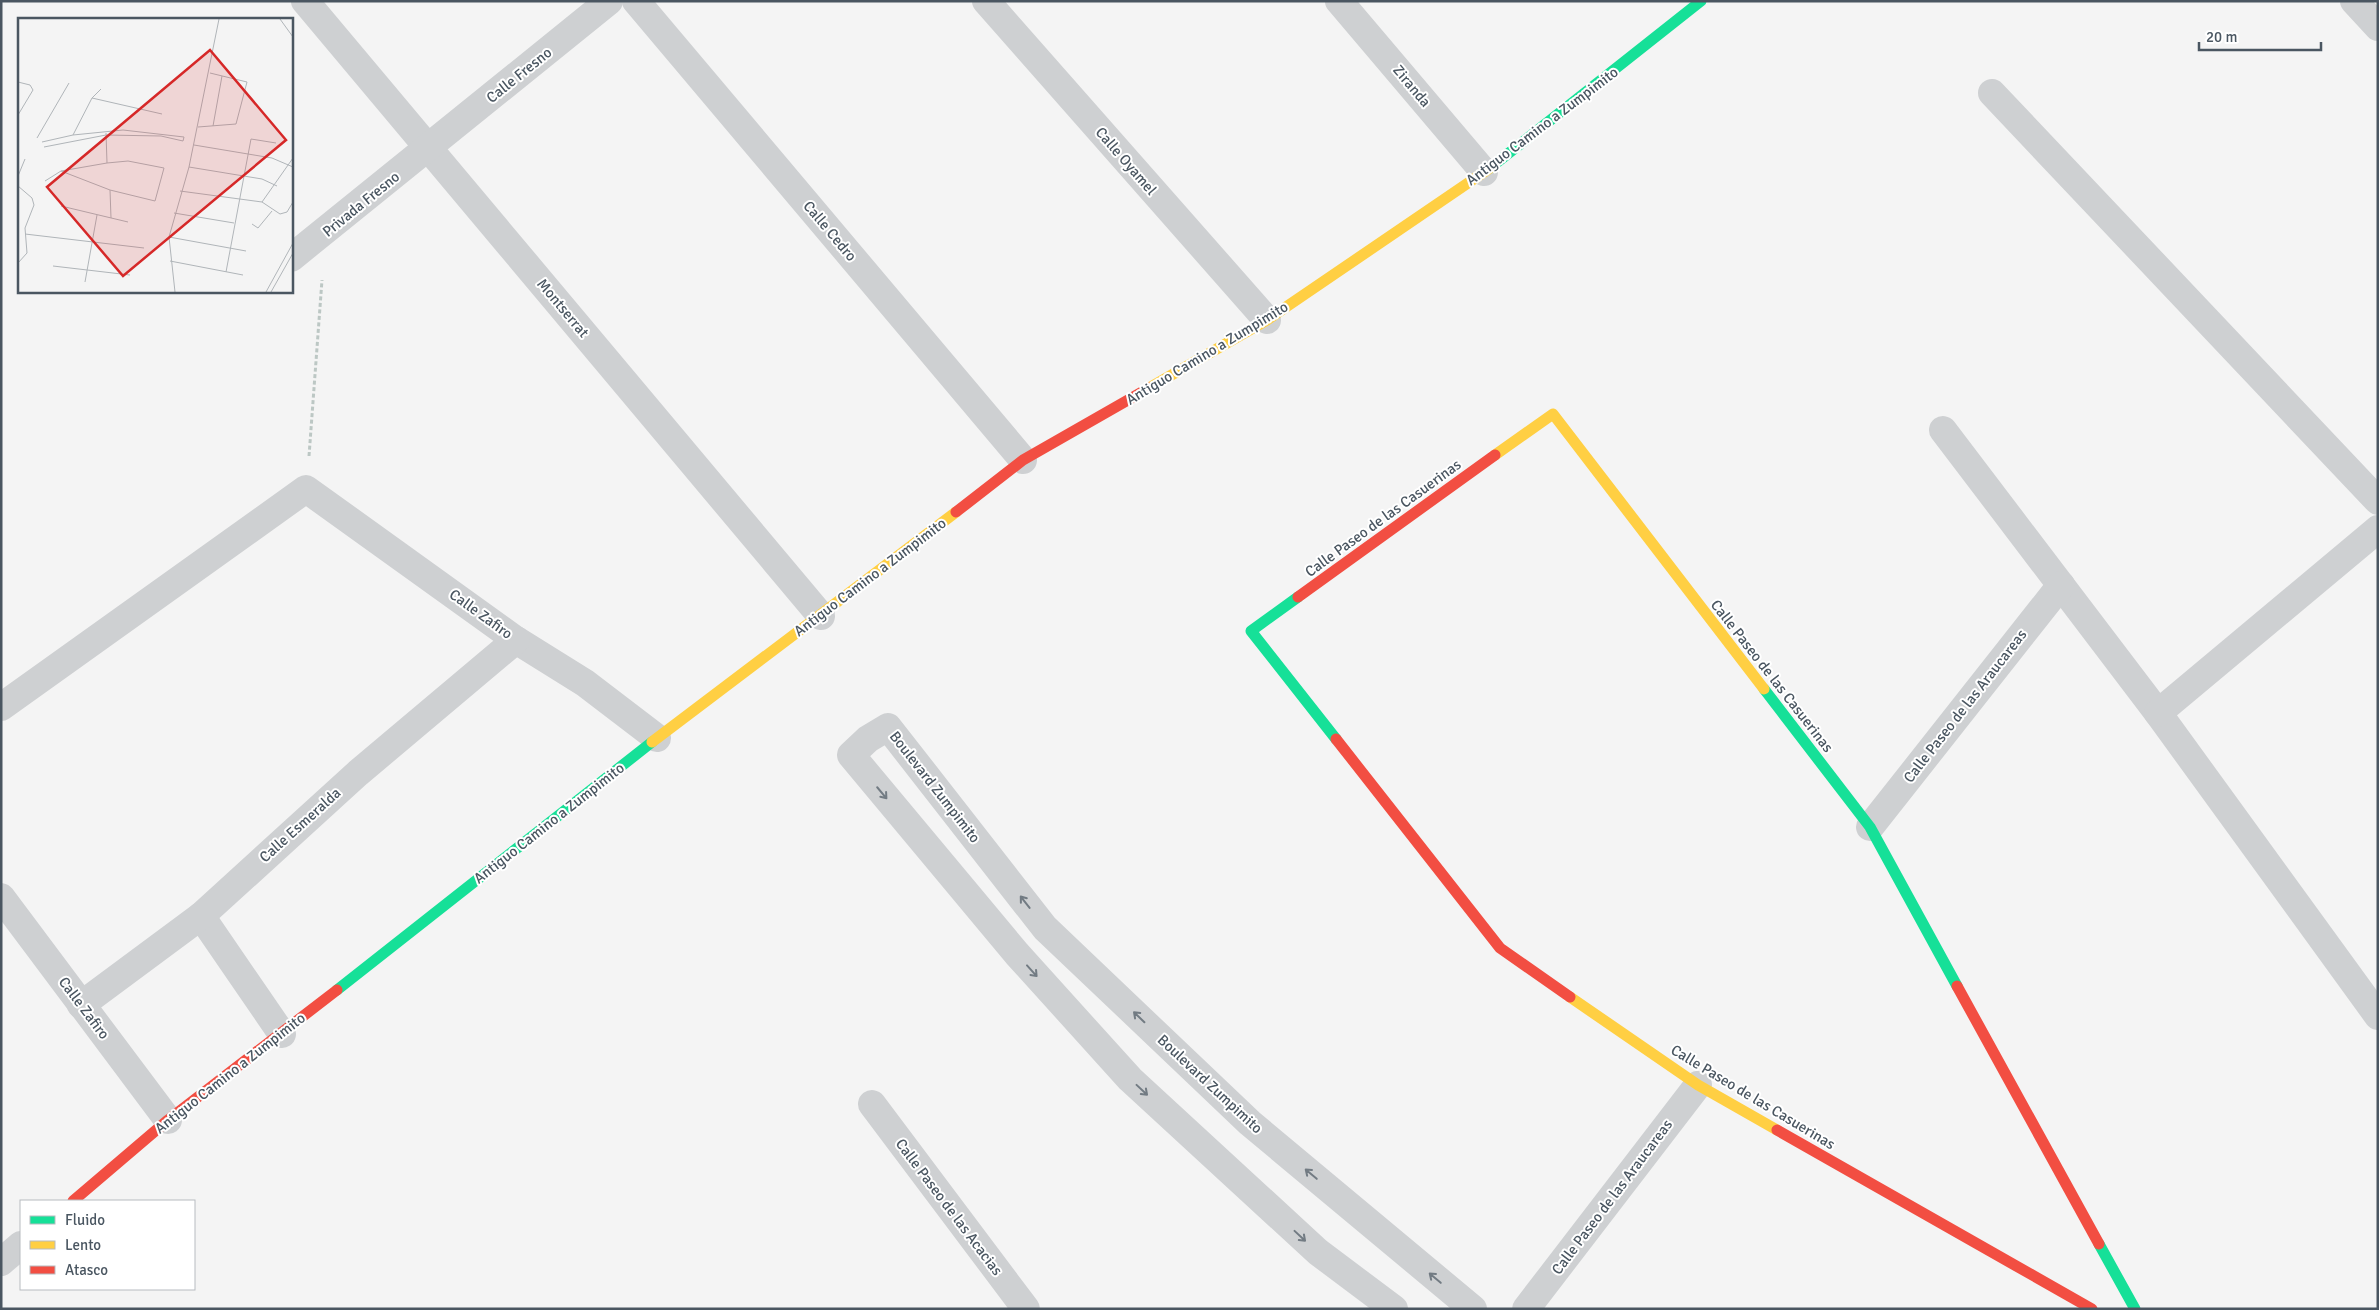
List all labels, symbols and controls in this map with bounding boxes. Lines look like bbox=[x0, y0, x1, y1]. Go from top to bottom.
inset map bbox=[18, 18, 292, 292]
scale bar bbox=[2199, 20, 2322, 52]
text: 20 m bbox=[2206, 28, 2237, 46]
street label: Calle Fresno bbox=[483, 43, 555, 107]
street label: Ziranda bbox=[1389, 61, 1435, 111]
street label: Antiguo Camino a Zumpimito bbox=[1462, 63, 1622, 189]
street label: Calle Oyamel bbox=[1092, 123, 1160, 199]
street label: Privada Fresno bbox=[319, 167, 403, 241]
street label: Calle Cedro bbox=[800, 197, 861, 265]
street label: Montserrat bbox=[533, 275, 593, 341]
street label: Antiguo Camino a Zumpimito bbox=[1123, 297, 1291, 409]
street label: Calle Paseo de las Casuerinas bbox=[1301, 455, 1465, 581]
street label: Antiguo Camino a Zumpimito bbox=[790, 514, 950, 640]
street label: Calle Zafiro bbox=[446, 585, 516, 643]
street label: Calle Paseo de las Casuerinas bbox=[1707, 596, 1837, 756]
street label: Calle Paseo de las Araucareas bbox=[1900, 625, 2031, 786]
street label: Boulevard Zumpimito bbox=[886, 728, 984, 847]
street label: Antiguo Camino a Zumpimito bbox=[470, 759, 628, 887]
street label: Calle Esmeralda bbox=[256, 784, 344, 866]
one-way arrow bbox=[876, 786, 888, 799]
one-way arrow bbox=[1019, 896, 1030, 909]
one-way arrow bbox=[1026, 964, 1038, 977]
street label: Calle Zafiro bbox=[55, 973, 113, 1043]
street label: Antiguo Camino a Zumpimito bbox=[151, 1009, 309, 1137]
one-way arrow bbox=[1132, 1011, 1145, 1023]
street label: Boulevard Zumpimito bbox=[1154, 1031, 1266, 1137]
street label: Calle Paseo de las Casuerinas bbox=[1668, 1041, 1839, 1153]
one-way arrow bbox=[1136, 1084, 1148, 1096]
street label: Calle Paseo de las Araucareas bbox=[1548, 1116, 1676, 1278]
street label: Calle Paseo de las Acacias bbox=[892, 1135, 1007, 1279]
one-way arrow bbox=[1304, 1168, 1317, 1179]
legend bbox=[20, 1200, 195, 1290]
text: Fluido bbox=[65, 1211, 105, 1229]
one-way arrow bbox=[1294, 1230, 1306, 1242]
text: Lento bbox=[65, 1236, 101, 1254]
text: Atasco bbox=[65, 1261, 108, 1279]
one-way arrow bbox=[1429, 1272, 1442, 1283]

